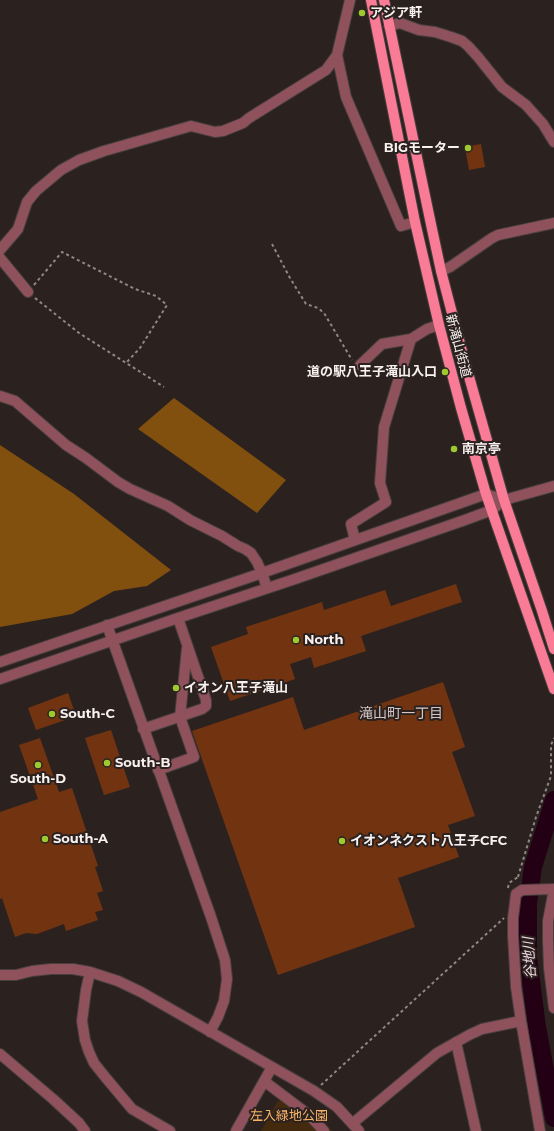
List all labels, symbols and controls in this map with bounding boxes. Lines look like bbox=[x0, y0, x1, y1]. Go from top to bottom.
place label: アジア軒 bbox=[370, 5, 422, 21]
marker: アジア軒 bbox=[357, 8, 367, 18]
place label: BIGモーター bbox=[384, 140, 460, 156]
marker: BIGモーター bbox=[463, 143, 473, 153]
street label: 新滝山街道 bbox=[442, 313, 474, 379]
place label: 道の駅八王子滝山入口 bbox=[307, 364, 437, 380]
marker: 道の駅八王子滝山入口 bbox=[440, 367, 450, 377]
place label: 南京亭 bbox=[462, 441, 501, 457]
marker: 南京亭 bbox=[449, 444, 459, 454]
place label: North bbox=[304, 632, 343, 648]
marker: North bbox=[291, 635, 301, 645]
place label: イオン八王子滝山 bbox=[184, 680, 288, 696]
marker: イオン八王子滝山 bbox=[171, 683, 181, 693]
place label: South-C bbox=[60, 706, 115, 722]
district label: 滝山町一丁目 bbox=[359, 706, 443, 722]
marker: South-C bbox=[47, 709, 57, 719]
place label: South-B bbox=[115, 755, 170, 771]
marker: South-B bbox=[102, 758, 112, 768]
marker: South-D bbox=[33, 760, 43, 770]
place label: South-D bbox=[10, 771, 66, 787]
place label: South-A bbox=[53, 831, 108, 847]
place label: イオンネクスト八王子CFC bbox=[350, 833, 507, 849]
marker: South-A bbox=[40, 834, 50, 844]
marker: イオンネクスト八王子CFC bbox=[337, 836, 347, 846]
water label: 谷地川 bbox=[520, 936, 540, 980]
park label: 左入緑地公園 bbox=[250, 1108, 328, 1124]

